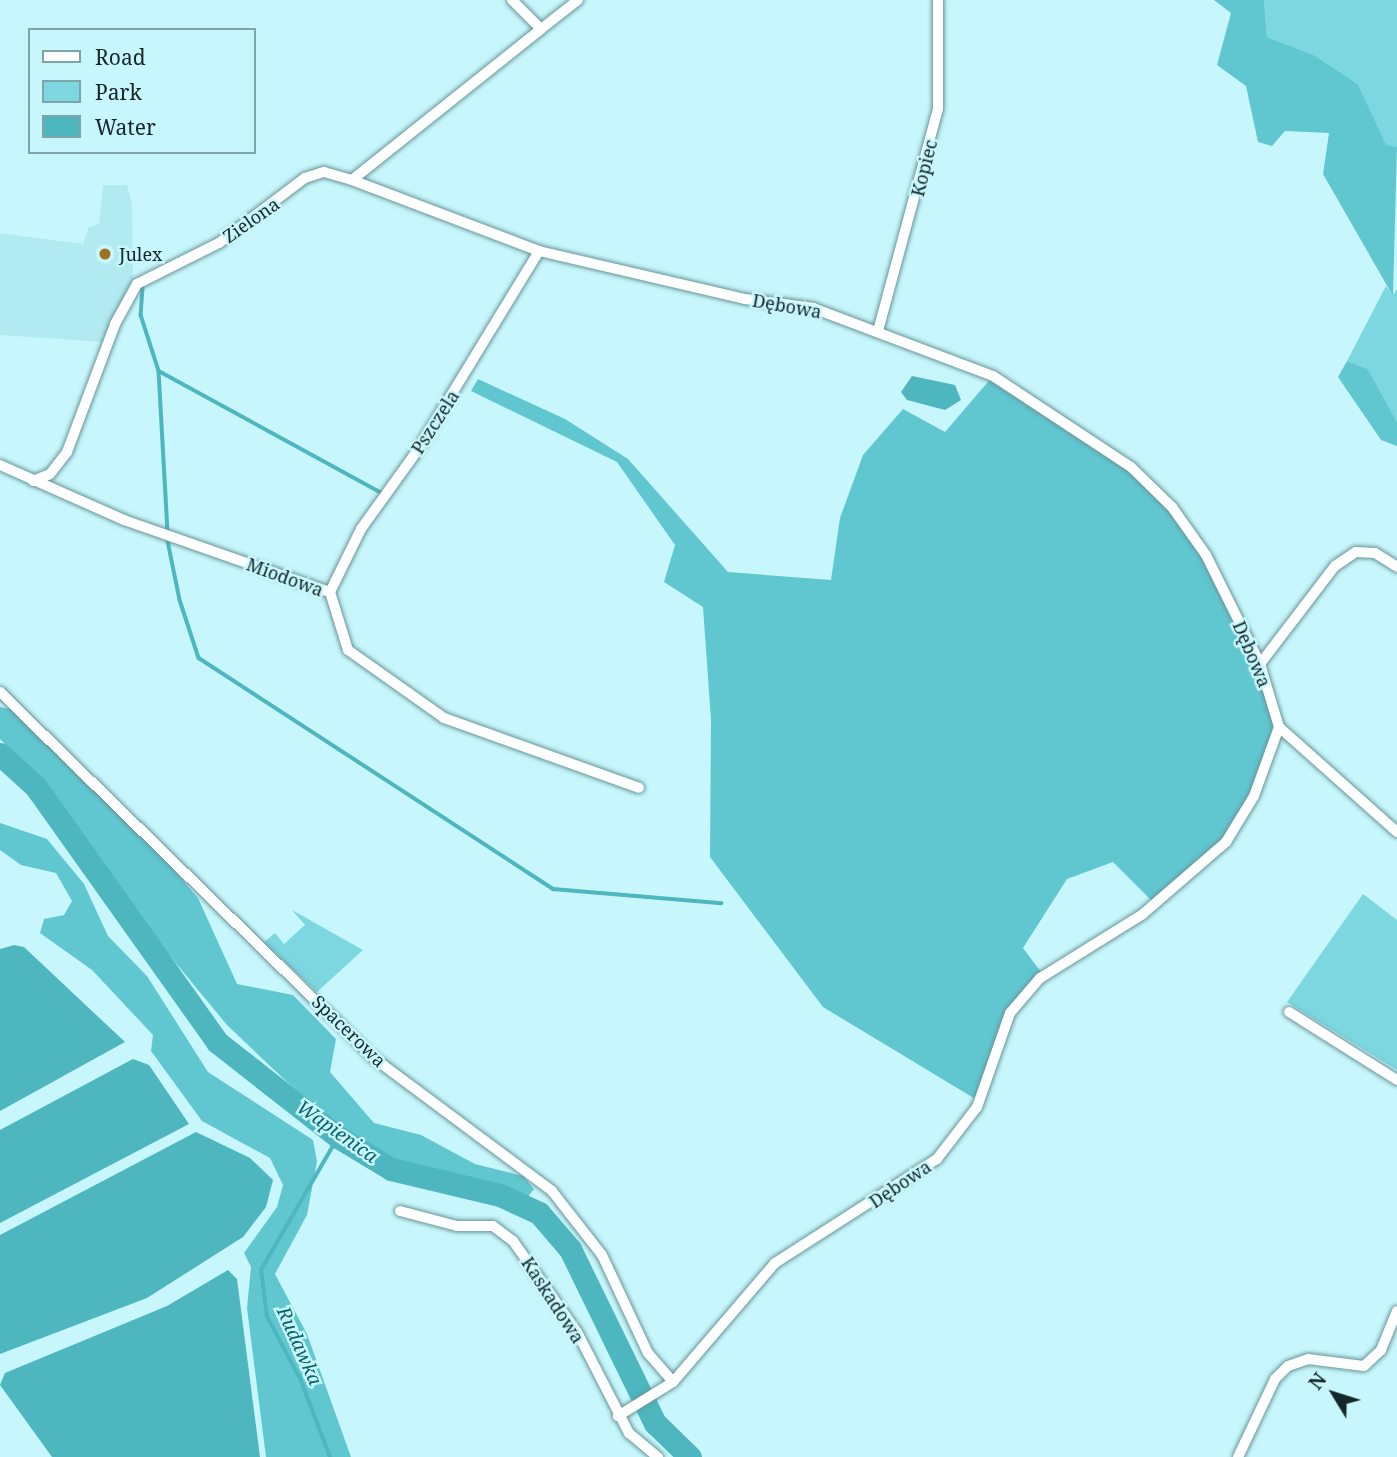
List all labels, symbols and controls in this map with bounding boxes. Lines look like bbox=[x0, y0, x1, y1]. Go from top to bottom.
legend bbox=[28, 28, 256, 154]
text: Road bbox=[95, 43, 146, 71]
text: Park bbox=[95, 78, 142, 106]
text: Water bbox=[95, 113, 156, 141]
street label: Kopiec bbox=[907, 137, 941, 199]
street label: Zielona bbox=[219, 193, 283, 247]
place label: Julex bbox=[119, 243, 162, 265]
marker: Julex bbox=[97, 246, 113, 262]
street label: Dębowa bbox=[751, 289, 823, 323]
street label: Pszczela bbox=[406, 386, 464, 458]
street label: Miodowa bbox=[244, 553, 326, 601]
street label: Dębowa bbox=[1228, 618, 1276, 690]
street label: Spacerowa bbox=[308, 991, 390, 1071]
water label: Wapienica bbox=[292, 1096, 382, 1168]
street label: Dębowa bbox=[865, 1156, 935, 1212]
street label: Kaskadowa bbox=[517, 1253, 589, 1347]
water label: Rudawka bbox=[272, 1303, 326, 1389]
north arrow bbox=[1299, 1359, 1369, 1429]
text: N bbox=[1303, 1367, 1332, 1395]

